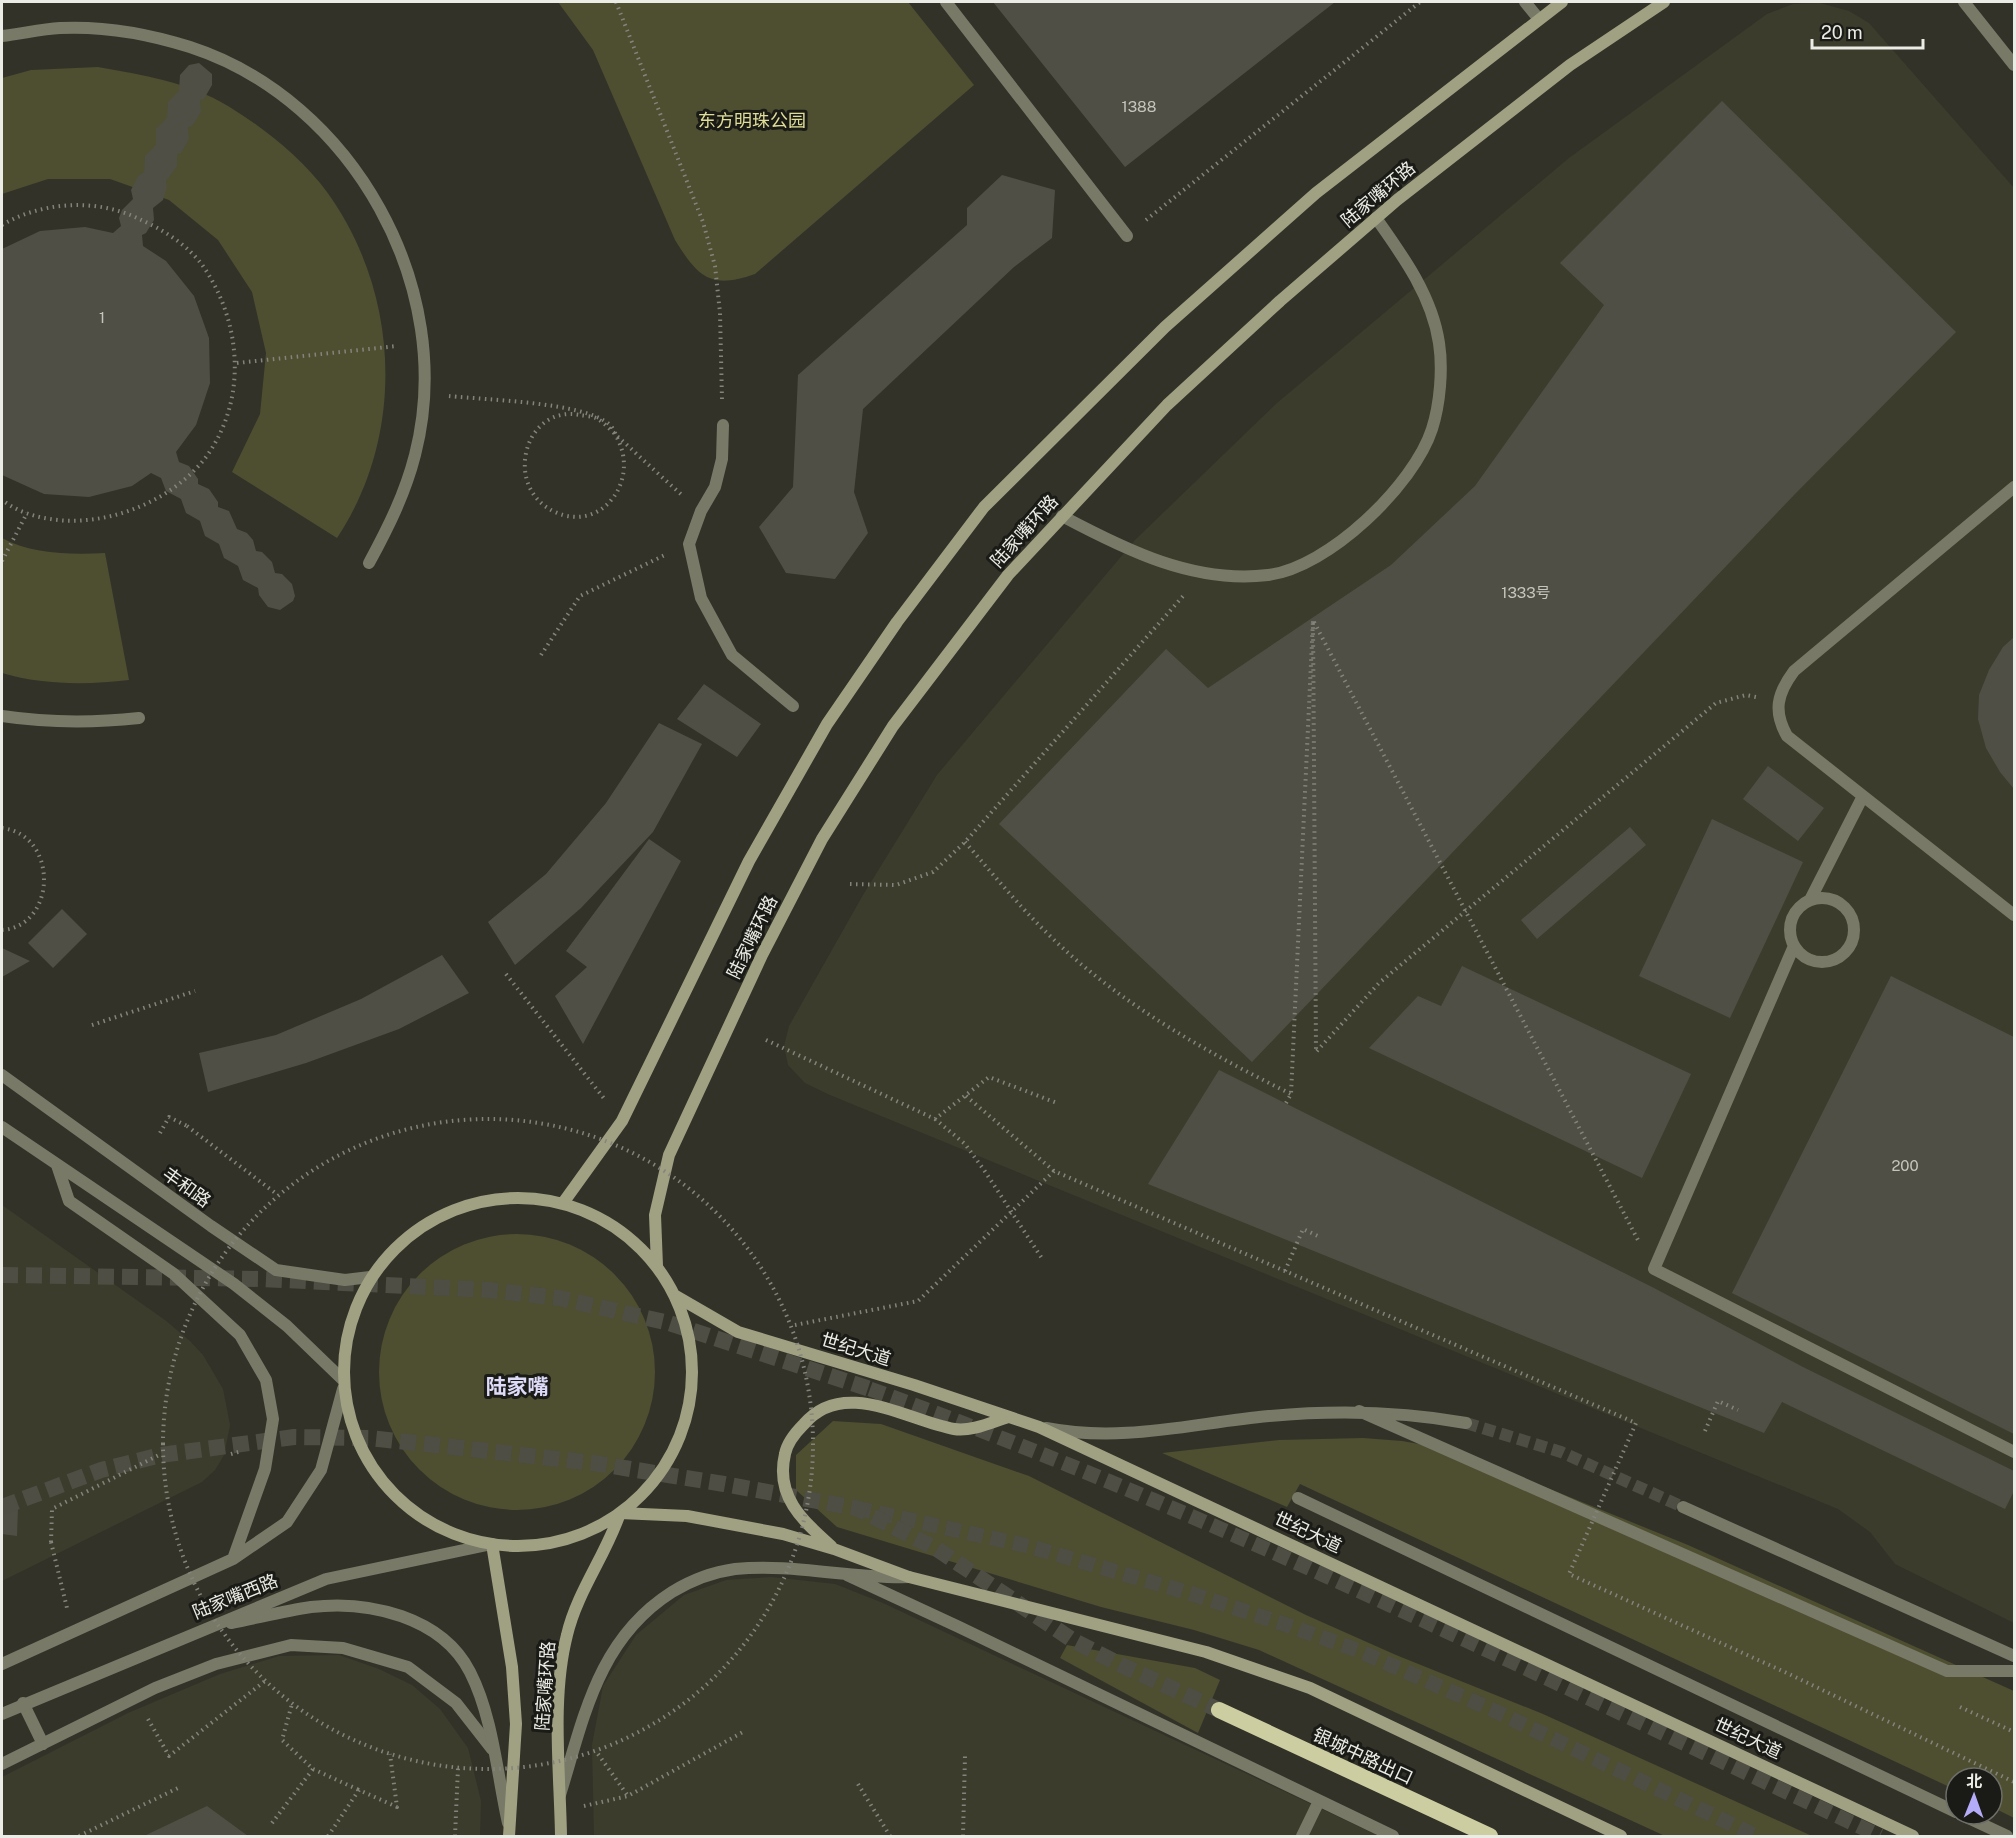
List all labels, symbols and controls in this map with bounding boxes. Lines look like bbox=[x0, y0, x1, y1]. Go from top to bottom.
scale bar bbox=[1812, 12, 1923, 50]
text: 20 m bbox=[1821, 22, 1863, 43]
house number: 1388 bbox=[1122, 98, 1156, 115]
park label: 东方明珠公园 bbox=[698, 110, 806, 131]
street label: 陆家嘴环路 bbox=[1337, 157, 1419, 231]
house number: 1 bbox=[99, 309, 105, 326]
street label: 陆家嘴环路 bbox=[986, 491, 1062, 571]
house number: 1333号 bbox=[1501, 584, 1551, 601]
street label: 陆家嘴环路 bbox=[723, 892, 781, 982]
house number: 200 bbox=[1891, 1157, 1919, 1174]
street label: 丰和路 bbox=[159, 1163, 215, 1211]
street label: 世纪大道 bbox=[819, 1328, 893, 1370]
district label: 陆家嘴 bbox=[486, 1374, 549, 1399]
street label: 世纪大道 bbox=[1271, 1507, 1345, 1557]
street label: 陆家嘴西路 bbox=[189, 1569, 281, 1623]
street label: 陆家嘴环路 bbox=[531, 1640, 559, 1732]
street label: 世纪大道 bbox=[1711, 1713, 1785, 1763]
street label: 银城中路出口 bbox=[1310, 1724, 1416, 1788]
north arrow bbox=[1944, 1766, 2004, 1826]
text: 北 bbox=[1966, 1772, 1982, 1791]

